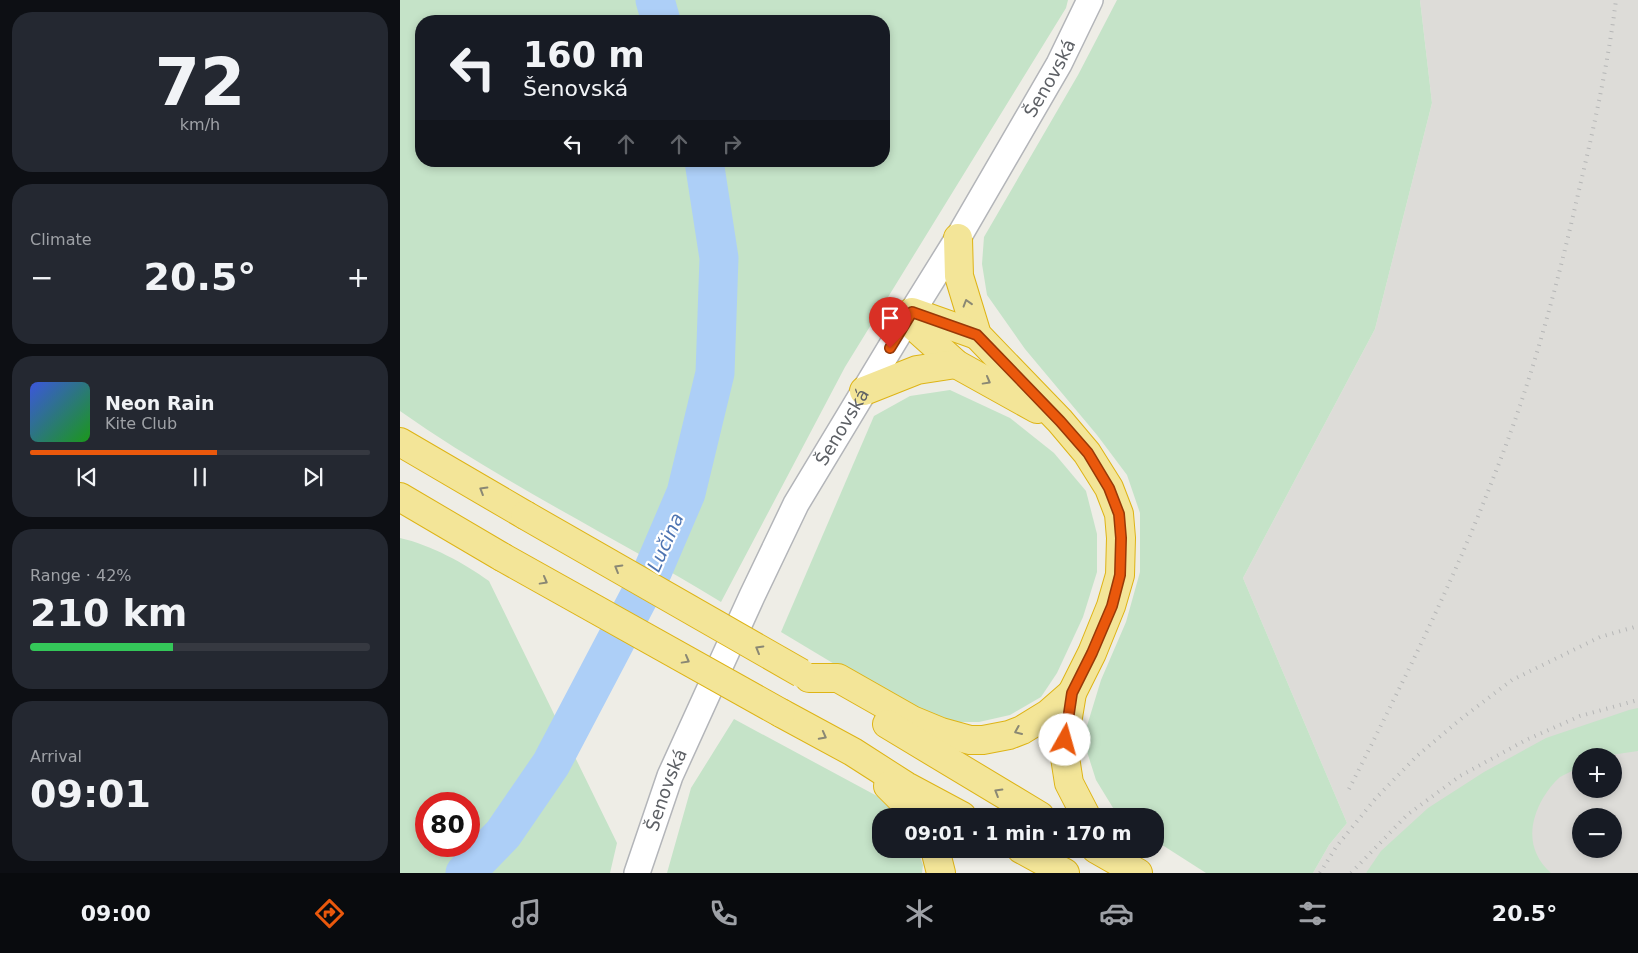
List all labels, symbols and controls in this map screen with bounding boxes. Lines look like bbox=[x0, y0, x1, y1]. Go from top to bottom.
icon: left bbox=[440, 35, 505, 100]
text: 160 m bbox=[523, 35, 645, 75]
street label: Šenovská bbox=[1019, 36, 1079, 121]
text: 72 bbox=[155, 45, 245, 120]
text: Šenovská bbox=[523, 76, 628, 101]
text: km/h bbox=[180, 115, 220, 134]
icon: left bbox=[559, 130, 587, 158]
icon: ahead bbox=[612, 130, 640, 158]
icon: ahead bbox=[665, 130, 693, 158]
icon: right bbox=[718, 130, 746, 158]
text: Climate bbox=[30, 230, 92, 249]
text: 20.5° bbox=[144, 255, 256, 299]
text: − bbox=[30, 261, 53, 294]
text: + bbox=[347, 261, 370, 294]
pin bbox=[869, 297, 911, 348]
one-way arrow bbox=[963, 299, 973, 307]
icon: arrive bbox=[876, 304, 904, 332]
one-way arrow bbox=[981, 375, 990, 385]
street label: Šenovská bbox=[811, 385, 873, 469]
text: Neon Rain bbox=[105, 392, 214, 414]
text: Kite Club bbox=[105, 414, 177, 433]
icon: previous bbox=[73, 463, 101, 491]
icon: pause bbox=[186, 463, 214, 491]
icon: next bbox=[299, 463, 327, 491]
one-way arrow bbox=[479, 486, 488, 496]
water label: Lučina bbox=[642, 509, 688, 575]
one-way arrow bbox=[614, 565, 623, 575]
text: Range · 42% bbox=[30, 566, 132, 585]
one-way arrow bbox=[539, 575, 548, 585]
text: 210 km bbox=[30, 591, 187, 635]
one-way arrow bbox=[756, 645, 765, 655]
one-way arrow bbox=[681, 654, 690, 664]
position arrow bbox=[1038, 713, 1090, 765]
one-way arrow bbox=[1014, 725, 1023, 735]
one-way arrow bbox=[818, 730, 827, 740]
street label: Šenovská bbox=[641, 745, 691, 834]
text: Arrival bbox=[30, 747, 82, 766]
map controls bbox=[1572, 748, 1622, 858]
button: + bbox=[1572, 748, 1622, 798]
text: 09:01 bbox=[30, 772, 151, 816]
one-way arrow bbox=[994, 788, 1003, 798]
speed limit sign: 80 bbox=[415, 792, 480, 857]
button: − bbox=[1572, 808, 1622, 858]
text: 09:01 · 1 min · 170 m bbox=[904, 822, 1132, 844]
icon: directions bbox=[312, 896, 347, 931]
icon: music bbox=[509, 896, 544, 931]
icon: phone bbox=[706, 896, 741, 931]
icon: climate bbox=[902, 896, 937, 931]
icon: car bbox=[1099, 896, 1134, 931]
icon: filters bbox=[1295, 896, 1330, 931]
text: 09:00 bbox=[81, 901, 151, 926]
text: 20.5° bbox=[1492, 901, 1557, 926]

